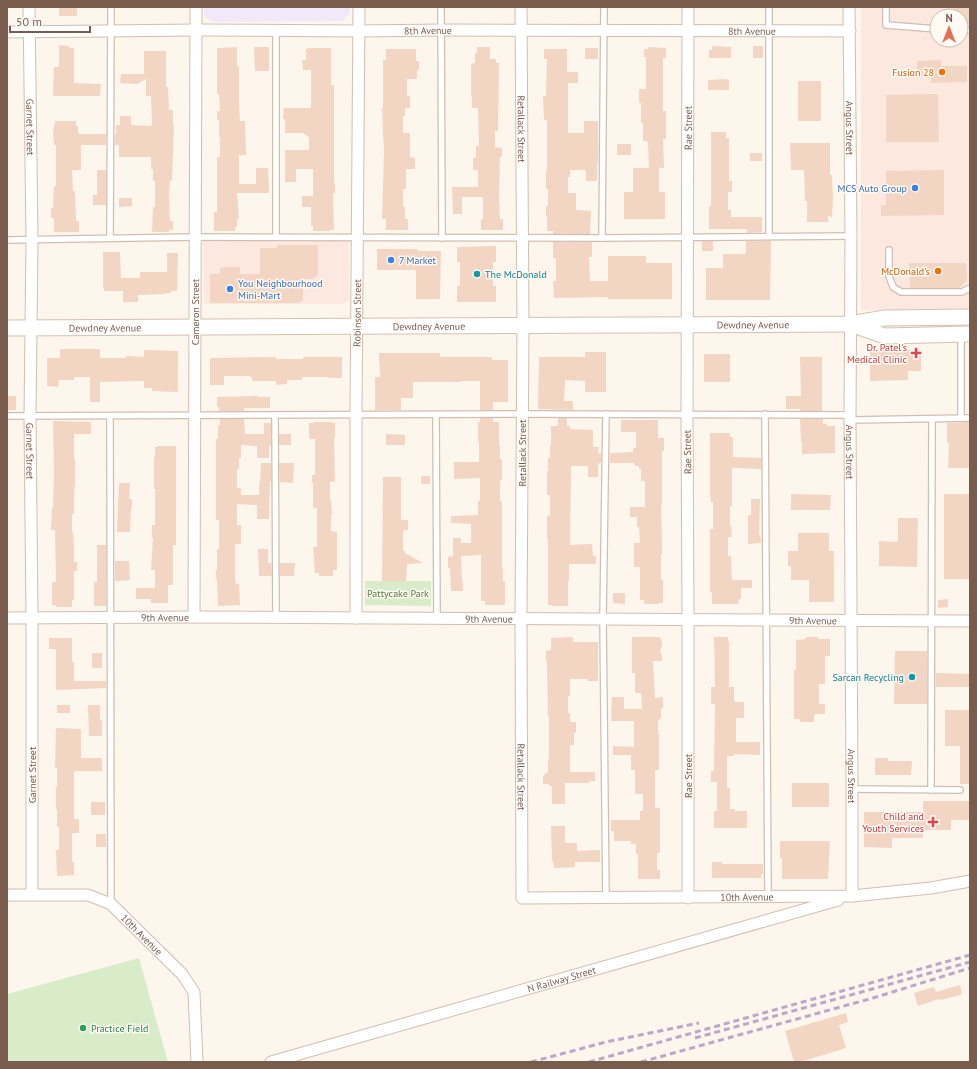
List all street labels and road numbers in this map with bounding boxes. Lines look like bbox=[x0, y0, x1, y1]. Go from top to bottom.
street label: 8th Avenue bbox=[404, 24, 452, 37]
street label: 8th Avenue bbox=[728, 25, 776, 38]
street label: Retallack Street bbox=[515, 95, 528, 163]
street label: Garnet Street bbox=[23, 99, 37, 156]
street label: Angus Street bbox=[843, 101, 856, 156]
street label: Rae Street bbox=[682, 105, 695, 150]
street label: Cameron Street bbox=[189, 278, 202, 345]
street label: Robinson Street bbox=[350, 278, 364, 347]
street label: Dewdney Avenue bbox=[717, 318, 789, 332]
street label: Dewdney Avenue bbox=[393, 320, 465, 333]
street label: Dewdney Avenue bbox=[69, 321, 141, 335]
street label: Retallack Street bbox=[516, 419, 529, 486]
street label: Garnet Street bbox=[23, 423, 37, 480]
street label: Angus Street bbox=[843, 425, 856, 480]
street label: Rae Street bbox=[681, 429, 694, 474]
street label: 9th Avenue bbox=[141, 611, 189, 624]
street label: 9th Avenue bbox=[465, 612, 513, 626]
street label: 9th Avenue bbox=[789, 614, 837, 627]
street label: Retallack Street bbox=[514, 743, 528, 811]
street label: Garnet Street bbox=[26, 746, 39, 803]
street label: Angus Street bbox=[845, 749, 858, 804]
street label: Rae Street bbox=[682, 753, 695, 798]
street label: 10th Avenue bbox=[720, 890, 774, 904]
street label: 10th Avenue bbox=[118, 911, 165, 958]
street label: N Railway Street bbox=[526, 963, 598, 995]

